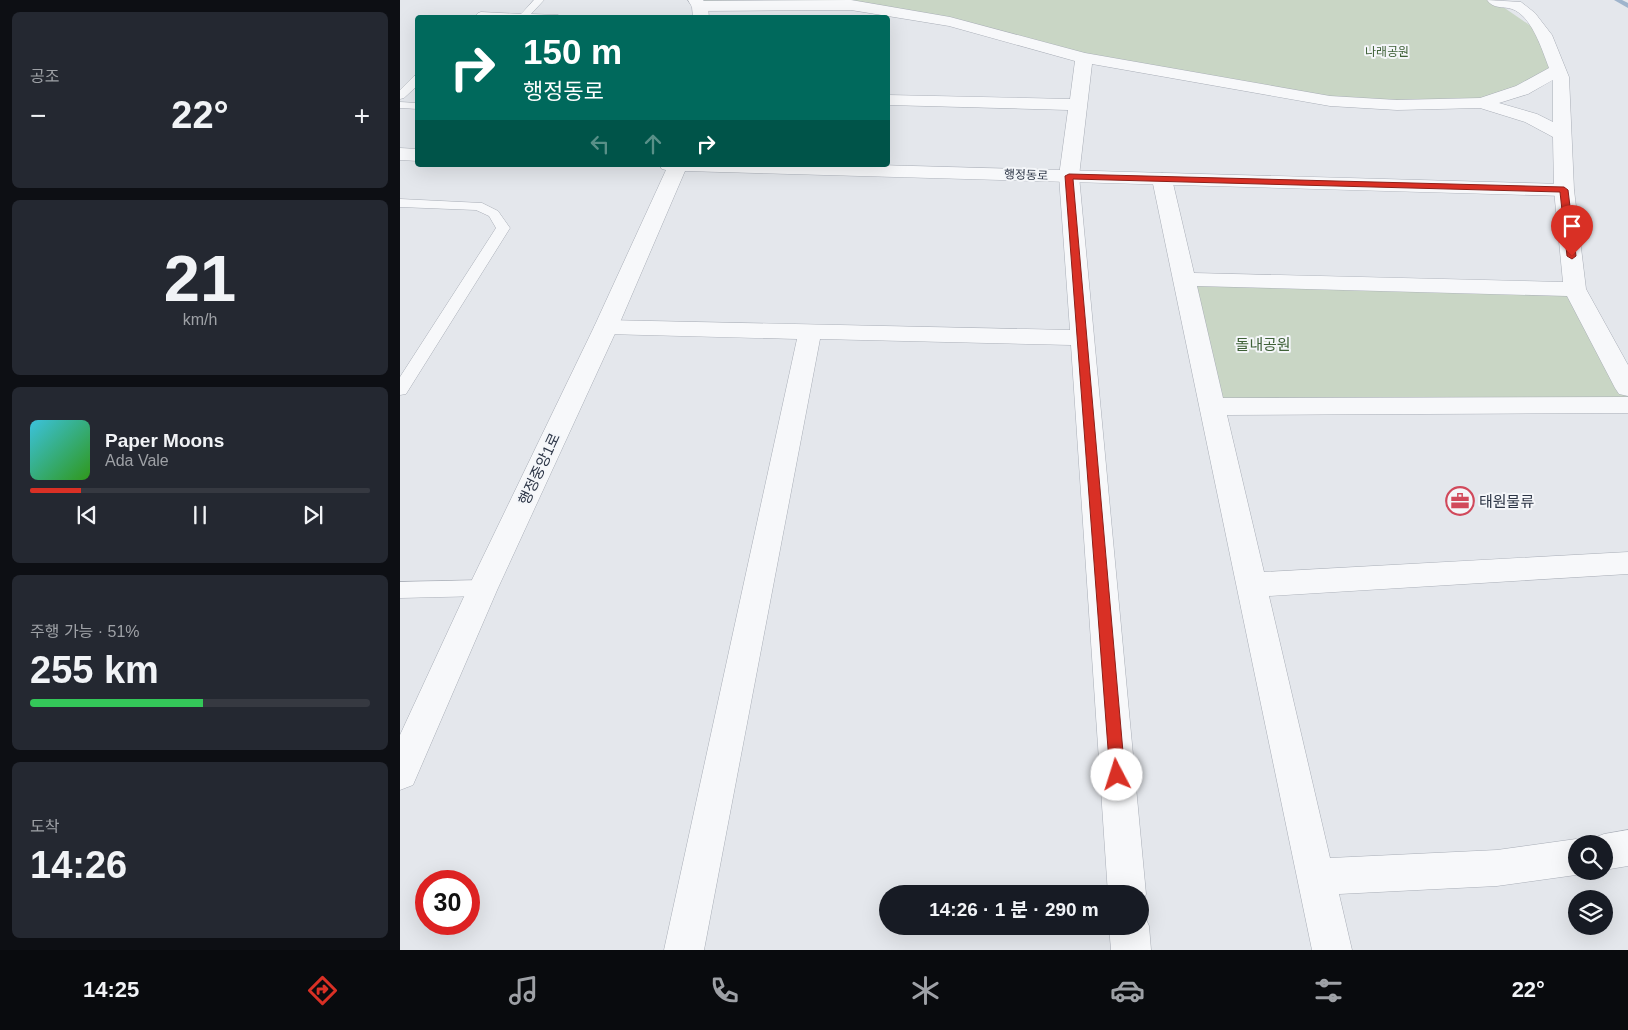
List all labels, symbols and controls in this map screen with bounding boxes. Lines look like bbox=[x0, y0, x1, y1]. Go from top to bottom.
text: 150 m bbox=[523, 32, 622, 71]
icon: right bbox=[440, 35, 505, 100]
park label: 나래공원 bbox=[1365, 45, 1409, 59]
text: 공조 bbox=[30, 68, 59, 85]
text: 행정동로 bbox=[523, 79, 604, 104]
text: 22° bbox=[171, 94, 229, 136]
text: − bbox=[30, 100, 46, 131]
text: + bbox=[354, 100, 370, 131]
icon: left bbox=[586, 130, 614, 158]
icon: ahead bbox=[639, 130, 667, 158]
icon: right bbox=[692, 130, 720, 158]
street label: 행정동로 bbox=[1004, 167, 1048, 183]
pin bbox=[1551, 205, 1593, 256]
icon: arrive bbox=[1558, 212, 1586, 240]
text: 21 bbox=[164, 242, 236, 315]
text: km/h bbox=[183, 311, 217, 328]
park label: 돌내공원 bbox=[1235, 336, 1291, 353]
text: Paper Moons bbox=[105, 430, 224, 451]
street label: 행정중앙1로 bbox=[515, 430, 563, 508]
text: Ada Vale bbox=[105, 452, 169, 469]
office icon: 태원물류 bbox=[1445, 486, 1475, 516]
place label: 태원물류 bbox=[1479, 493, 1534, 510]
icon: previous bbox=[73, 501, 101, 529]
icon: pause bbox=[186, 501, 214, 529]
icon: next bbox=[299, 501, 327, 529]
text: 주행 가능 · 51% bbox=[30, 623, 140, 640]
text: 255 km bbox=[30, 649, 159, 691]
position arrow bbox=[1090, 748, 1142, 800]
text: 도착 bbox=[30, 818, 59, 835]
map controls bbox=[1568, 835, 1613, 935]
button: search bbox=[1568, 835, 1613, 880]
text: 14:26 bbox=[30, 844, 127, 886]
speed limit sign: 30 bbox=[415, 870, 480, 935]
button: layers bbox=[1568, 890, 1613, 935]
text: 14:26 · 1 분 · 290 m bbox=[929, 899, 1099, 920]
icon: directions bbox=[305, 973, 340, 1008]
icon: music bbox=[506, 973, 541, 1008]
icon: phone bbox=[707, 973, 742, 1008]
icon: climate bbox=[908, 973, 943, 1008]
icon: car bbox=[1110, 973, 1145, 1008]
icon: filters bbox=[1311, 973, 1346, 1008]
text: 14:25 bbox=[83, 977, 139, 1002]
text: 22° bbox=[1512, 977, 1545, 1002]

